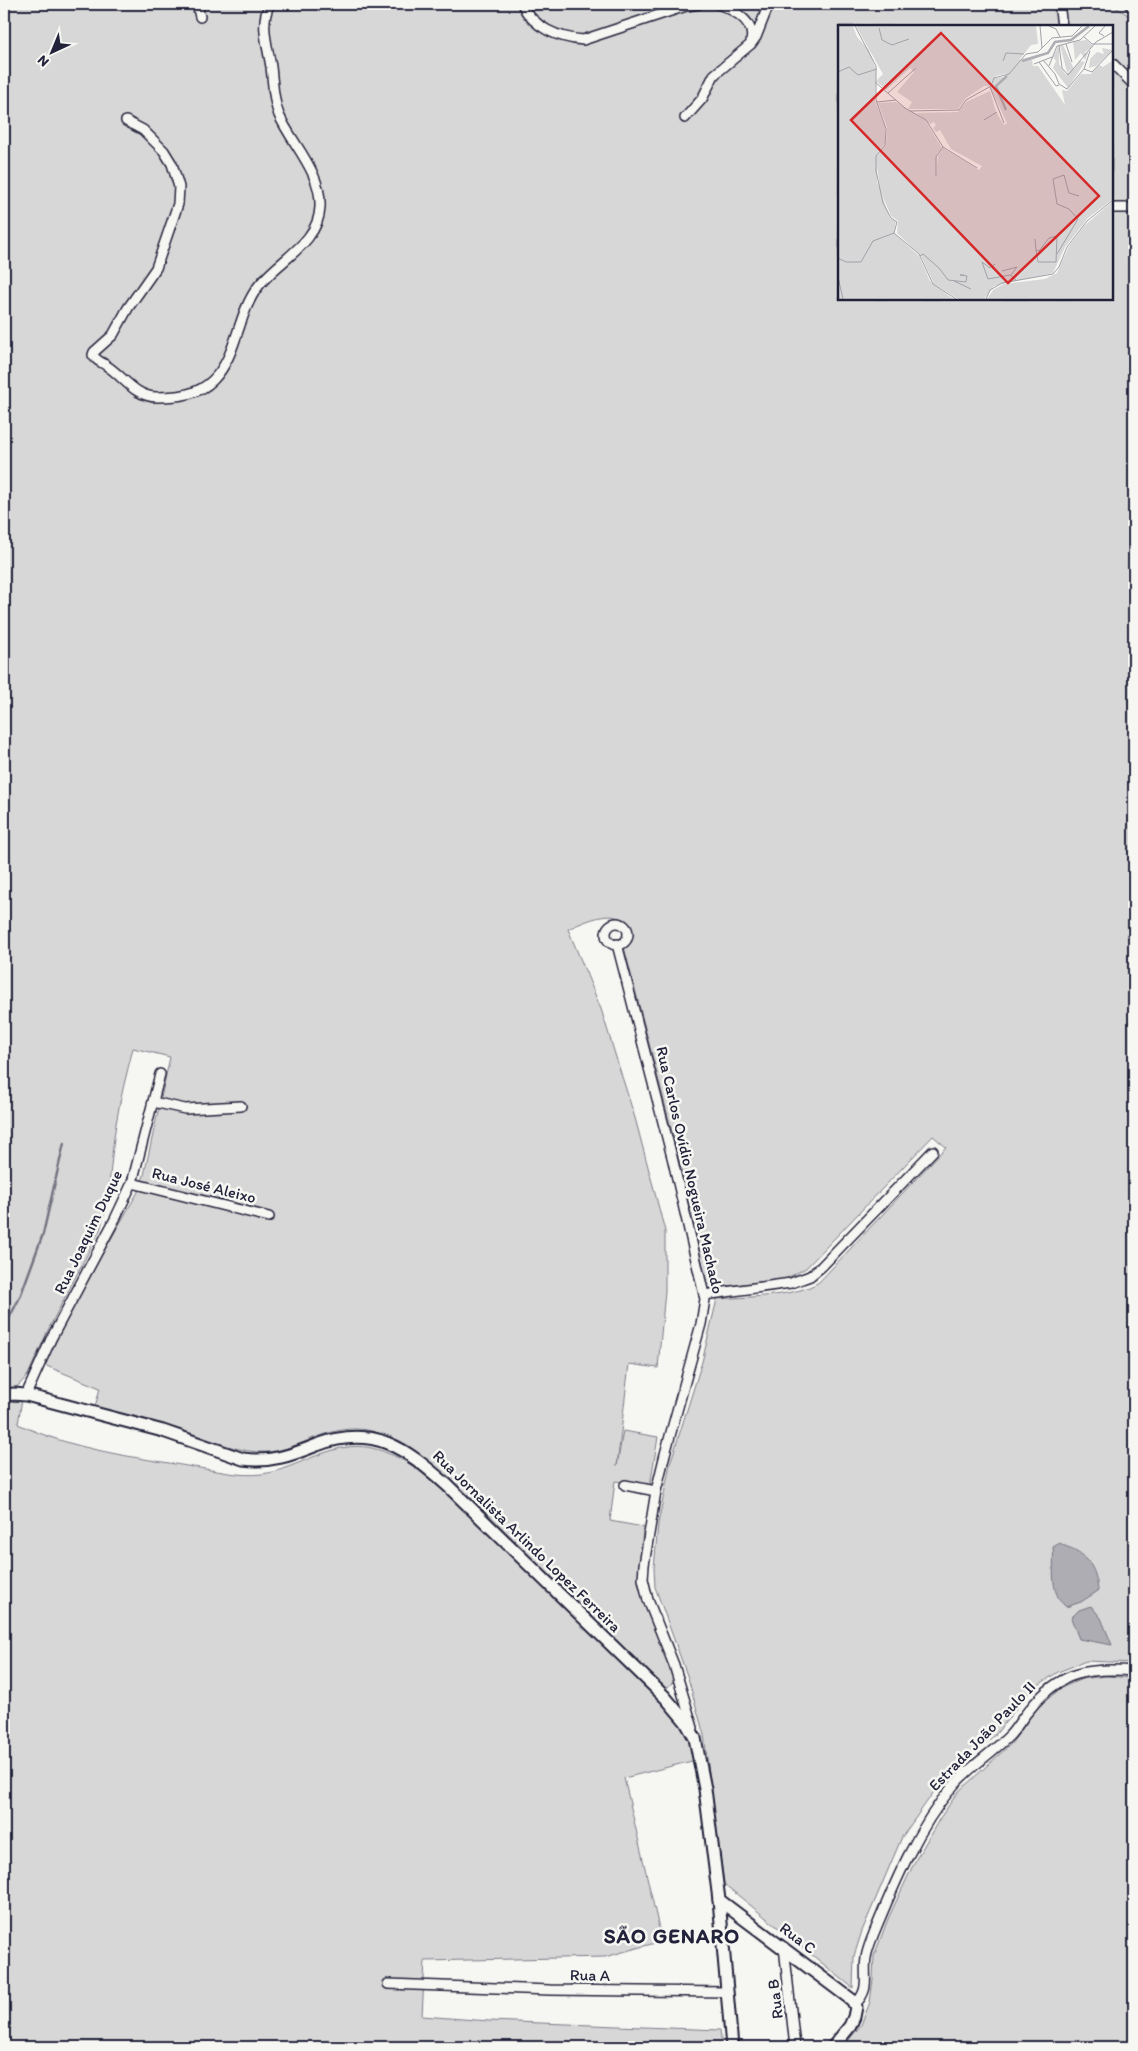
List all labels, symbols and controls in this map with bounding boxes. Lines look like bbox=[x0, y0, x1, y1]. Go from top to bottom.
inset map bbox=[838, 25, 1113, 300]
north arrow bbox=[28, 28, 78, 78]
text: N bbox=[34, 52, 53, 70]
street label: Rua Carlos Ovídio Nogueira Machado bbox=[652, 1044, 728, 1296]
street label: Rua José Aleixo bbox=[150, 1163, 258, 1207]
street label: Rua Joaquim Duque bbox=[50, 1167, 126, 1297]
street label: Rua Jornalista Arlindo Lopez Ferreira bbox=[429, 1446, 625, 1636]
street label: Estrada João Paulo II bbox=[925, 1677, 1039, 1795]
street label: Rua C bbox=[776, 1918, 820, 1958]
district label: SÃO GENARO bbox=[604, 1923, 740, 1948]
street label: Rua A bbox=[570, 1965, 610, 1985]
street label: Rua B bbox=[763, 1978, 787, 2020]

